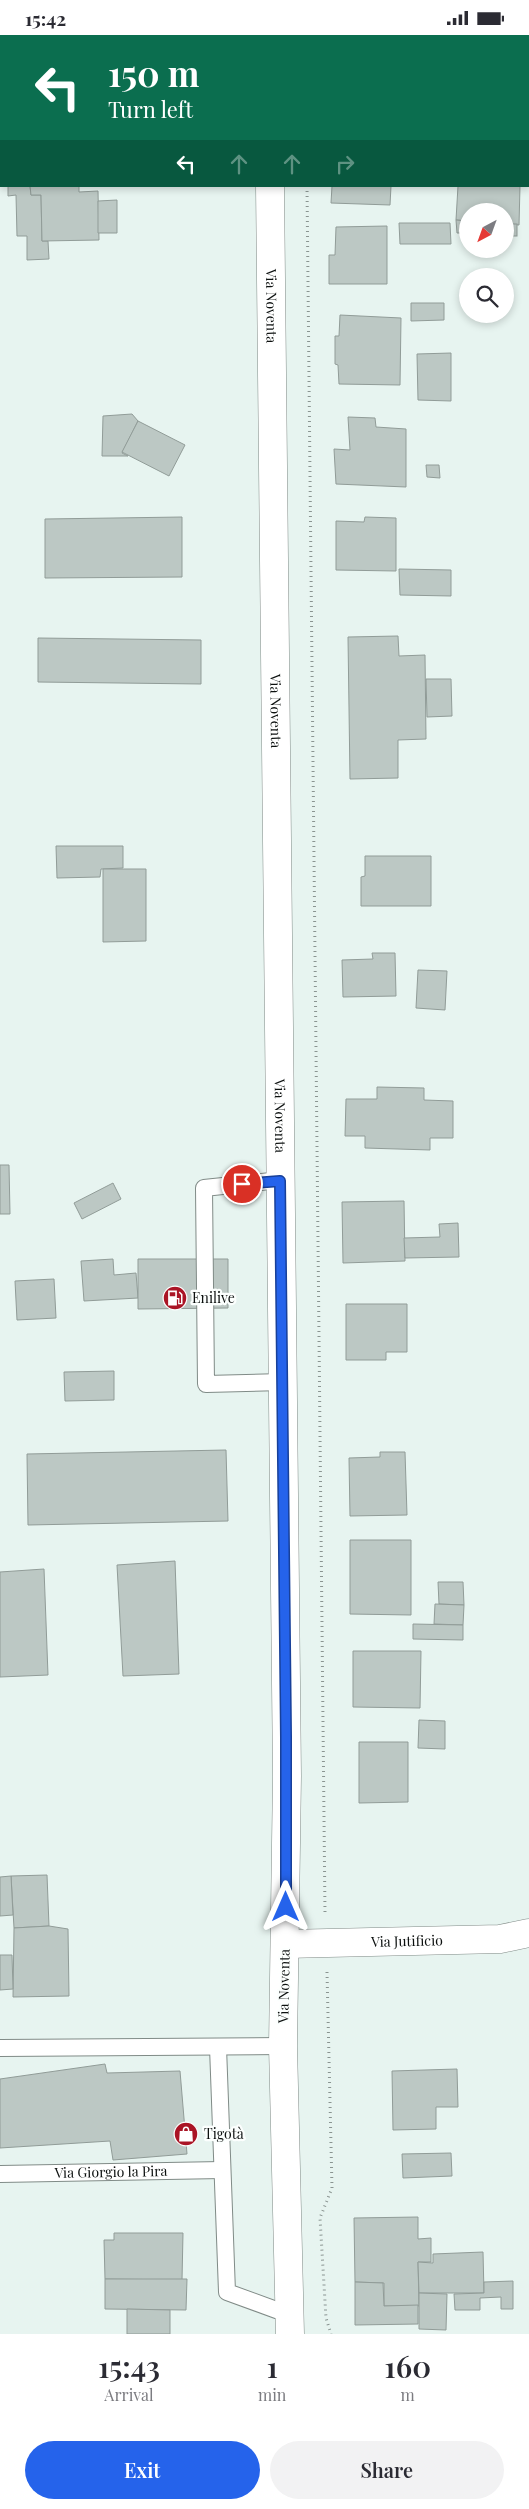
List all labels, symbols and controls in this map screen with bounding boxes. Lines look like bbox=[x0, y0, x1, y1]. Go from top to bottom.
text: 15:42 bbox=[25, 5, 66, 31]
text: 150 m bbox=[108, 49, 199, 96]
icon: left bbox=[25, 55, 90, 120]
text: Turn left bbox=[108, 94, 193, 124]
icon: left bbox=[172, 150, 200, 178]
icon: ahead bbox=[225, 150, 253, 178]
icon: ahead bbox=[278, 150, 306, 178]
icon: right bbox=[331, 150, 359, 178]
north arrow bbox=[459, 203, 514, 257]
map controls bbox=[459, 203, 514, 323]
street label: Via Noventa bbox=[262, 268, 282, 343]
button: search bbox=[459, 268, 514, 323]
street label: Via Noventa bbox=[266, 673, 286, 748]
street label: Via Noventa bbox=[271, 1078, 290, 1153]
pin bbox=[221, 1163, 263, 1205]
icon: arrive bbox=[228, 1170, 256, 1198]
fuel station icon: Enilive bbox=[162, 1285, 188, 1311]
place label: Enilive bbox=[192, 1288, 235, 1307]
position arrow bbox=[259, 1880, 311, 1932]
street label: Via Jutificio bbox=[370, 1930, 443, 1951]
street label: Via Noventa bbox=[273, 1949, 294, 2024]
shop icon: Tigotà bbox=[173, 2121, 199, 2147]
place label: Tigotà bbox=[204, 2124, 244, 2143]
street label: Via Giorgio la Pira bbox=[53, 2161, 168, 2182]
text: 15:43 bbox=[98, 2346, 160, 2386]
text: 1 bbox=[266, 2346, 278, 2386]
text: 160 bbox=[384, 2346, 431, 2386]
text: Arrival bbox=[104, 2384, 154, 2405]
text: min bbox=[258, 2384, 286, 2405]
text: m bbox=[401, 2384, 415, 2405]
button: Exit bbox=[25, 2441, 260, 2499]
button: Share bbox=[270, 2441, 504, 2499]

